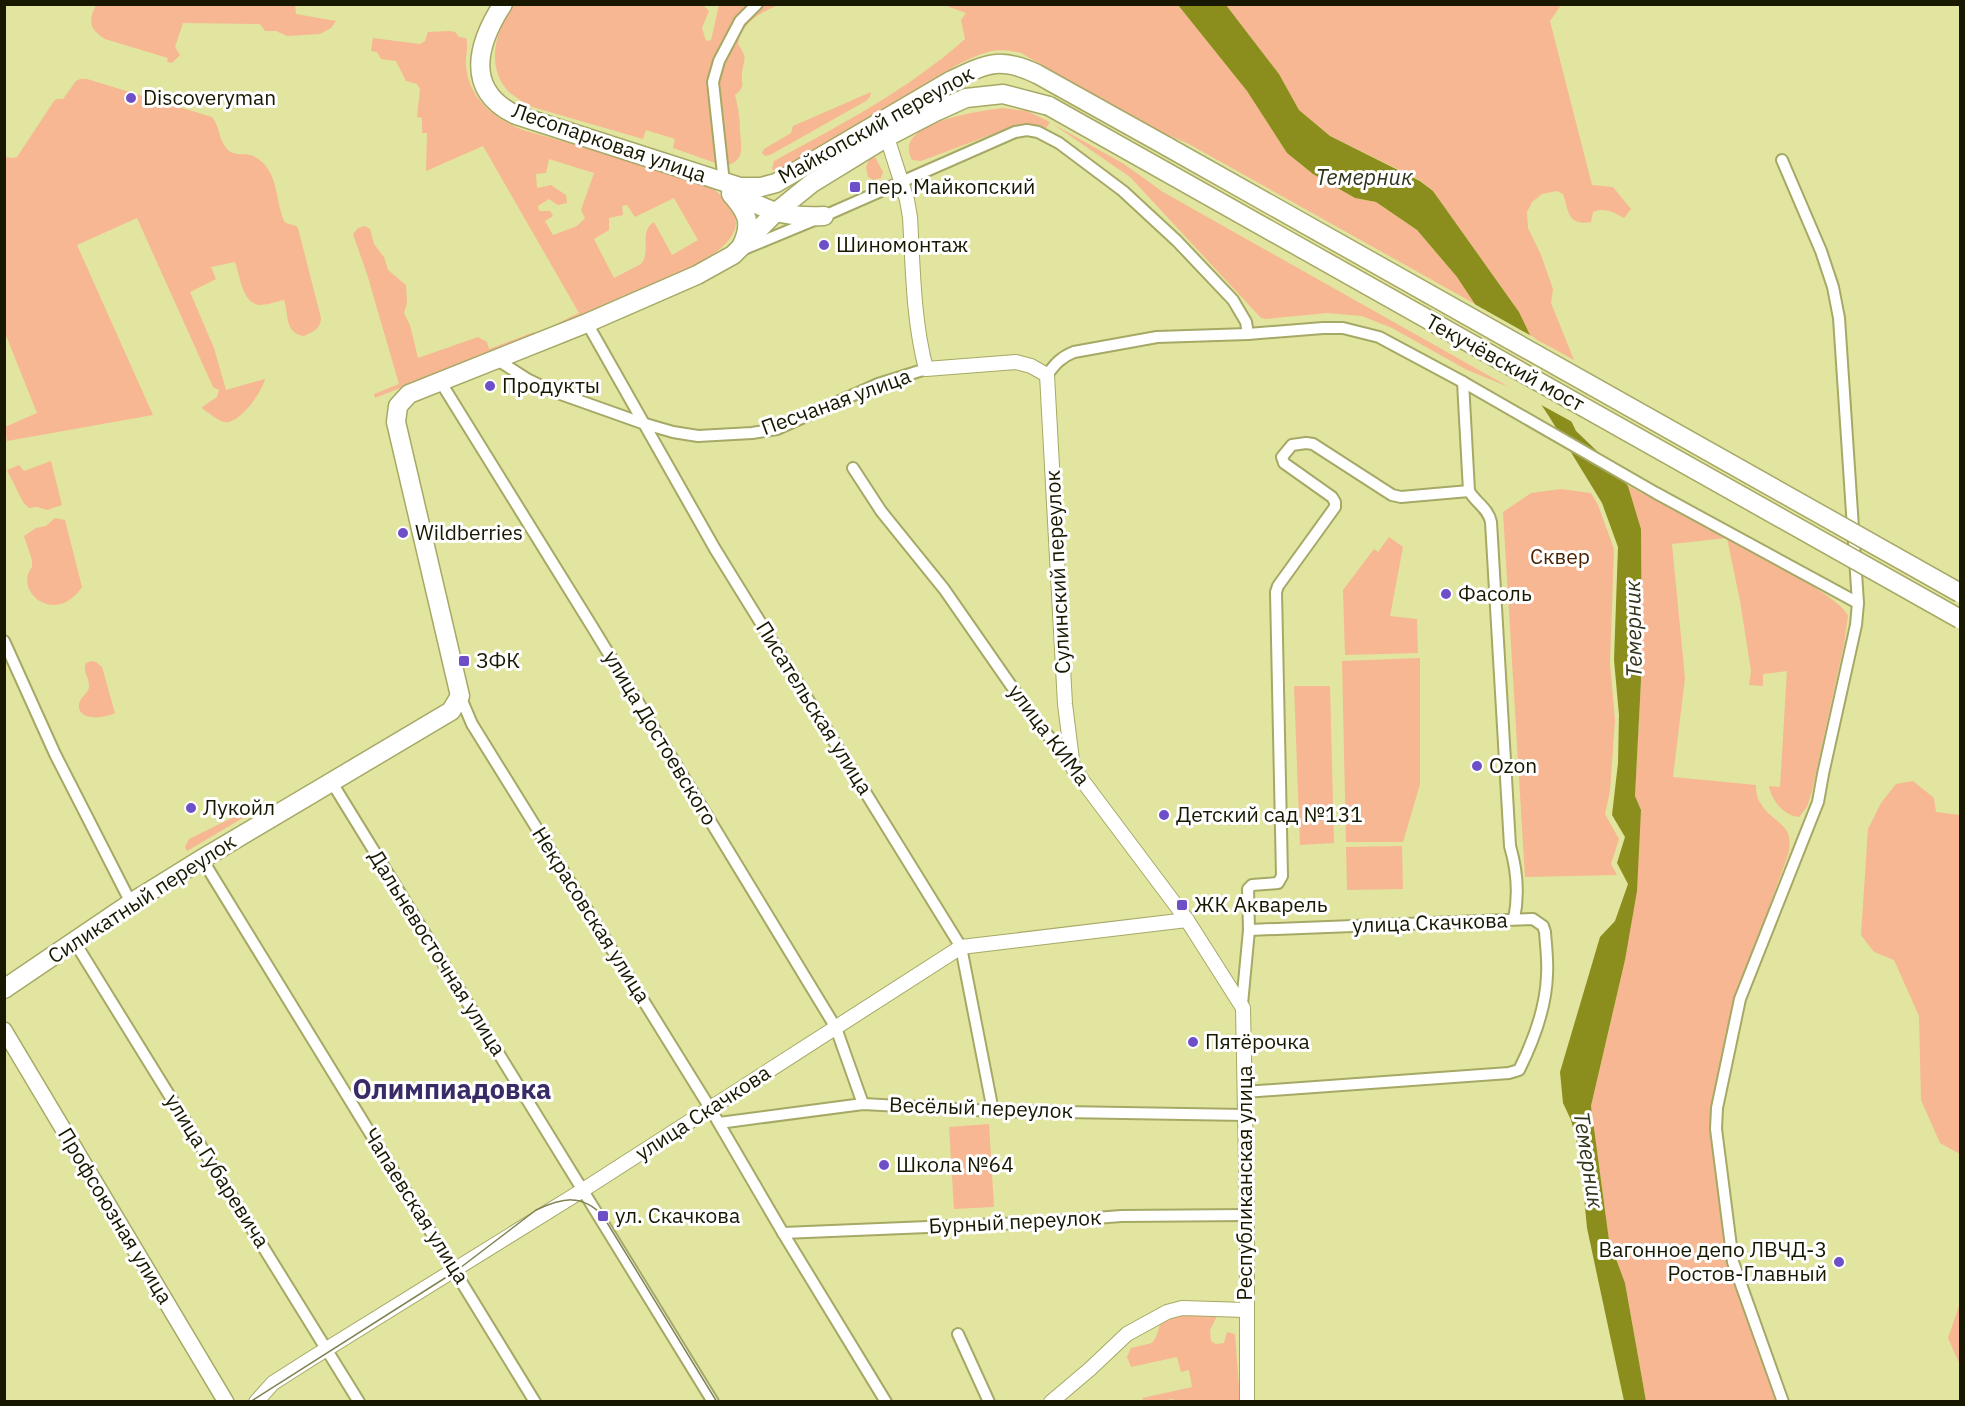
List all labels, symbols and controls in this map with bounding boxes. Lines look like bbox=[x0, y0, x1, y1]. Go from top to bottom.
street label: Майкопский переулок bbox=[773, 59, 978, 190]
place label: Discoveryman bbox=[143, 83, 276, 111]
marker: Discoveryman bbox=[124, 91, 138, 105]
street label: Лесопарковая улица bbox=[508, 96, 710, 188]
water label: Темерник bbox=[1315, 162, 1413, 191]
place label: пер. Майкопский bbox=[867, 172, 1035, 200]
marker: пер. Майкопский bbox=[848, 180, 862, 194]
place label: Шиномонтаж bbox=[836, 230, 968, 258]
marker: Шиномонтаж bbox=[817, 238, 831, 252]
street label: Текучёвский мост bbox=[1421, 307, 1590, 417]
street label: Песчаная улица bbox=[757, 361, 914, 441]
place label: Продукты bbox=[502, 371, 600, 399]
marker: Продукты bbox=[483, 379, 497, 393]
street label: Сулинский переулок bbox=[1038, 469, 1076, 675]
place label: Wildberries bbox=[415, 518, 523, 546]
marker: Wildberries bbox=[396, 526, 410, 540]
park label: Сквер bbox=[1530, 542, 1590, 570]
place label: Фасоль bbox=[1458, 579, 1532, 607]
water label: Темерник bbox=[1617, 580, 1648, 678]
marker: Фасоль bbox=[1439, 587, 1453, 601]
street label: Писательская улица bbox=[750, 615, 880, 800]
street label: улица Достоевского bbox=[598, 645, 724, 830]
place label: ЗФК bbox=[476, 646, 520, 674]
marker: ЗФК bbox=[457, 654, 471, 668]
street label: улица КИМа bbox=[1002, 678, 1097, 791]
place label: Ozon bbox=[1489, 751, 1537, 779]
marker: Ozon bbox=[1470, 759, 1484, 773]
place label: Лукойл bbox=[203, 793, 275, 821]
place label: Детский сад №131 bbox=[1176, 800, 1363, 828]
marker: Лукойл bbox=[184, 801, 198, 815]
marker: Детский сад №131 bbox=[1157, 808, 1171, 822]
street label: Некрасовская улица bbox=[526, 821, 657, 1008]
street label: Силикатный переулок bbox=[42, 827, 241, 970]
street label: Дальневосточная улица bbox=[363, 844, 513, 1061]
place label: ЖК Акварель bbox=[1194, 890, 1328, 918]
marker: ЖК Акварель bbox=[1175, 898, 1189, 912]
street label: улица Скачкова bbox=[1352, 905, 1508, 939]
place label: Пятёрочка bbox=[1205, 1027, 1310, 1055]
marker: Пятёрочка bbox=[1186, 1035, 1200, 1049]
street label: улица Скачкова bbox=[630, 1058, 775, 1166]
street label: Республиканская улица bbox=[1230, 1065, 1258, 1301]
district label: Олимпиадовка bbox=[353, 1071, 551, 1106]
street label: улица Губаревича bbox=[159, 1088, 277, 1253]
street label: Весёлый переулок bbox=[889, 1090, 1074, 1124]
water label: Темерник bbox=[1568, 1110, 1611, 1210]
street label: Профсоюзная улица bbox=[52, 1122, 180, 1309]
street label: Чапаевская улица bbox=[358, 1122, 476, 1289]
place label: Школа №64 bbox=[896, 1150, 1014, 1178]
marker: Школа №64 bbox=[877, 1158, 891, 1172]
place label: ул. Скачкова bbox=[615, 1201, 740, 1229]
street label: Бурный переулок bbox=[928, 1202, 1102, 1240]
marker: ул. Скачкова bbox=[596, 1209, 610, 1223]
place label: Вагонное депо ЛВЧД-3 Ростов-Главный bbox=[1599, 1235, 1827, 1287]
marker: Вагонное депо ЛВЧД-3 Ростов-Главный bbox=[1832, 1255, 1846, 1269]

